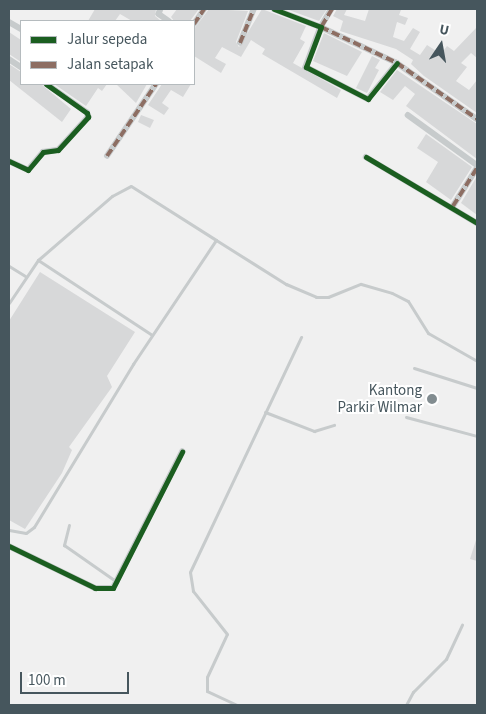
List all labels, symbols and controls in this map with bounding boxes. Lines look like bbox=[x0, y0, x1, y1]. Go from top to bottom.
legend bbox=[20, 20, 195, 85]
north arrow bbox=[416, 20, 466, 70]
text: U bbox=[437, 20, 451, 41]
text: Jalur sepeda bbox=[67, 29, 147, 50]
text: Jalan setapak bbox=[67, 54, 153, 75]
place label: Kantong Parkir Wilmar bbox=[338, 381, 422, 416]
marker: Kantong Parkir Wilmar bbox=[426, 393, 438, 405]
scale bar bbox=[22, 662, 131, 694]
text: 100 m bbox=[28, 670, 66, 691]

